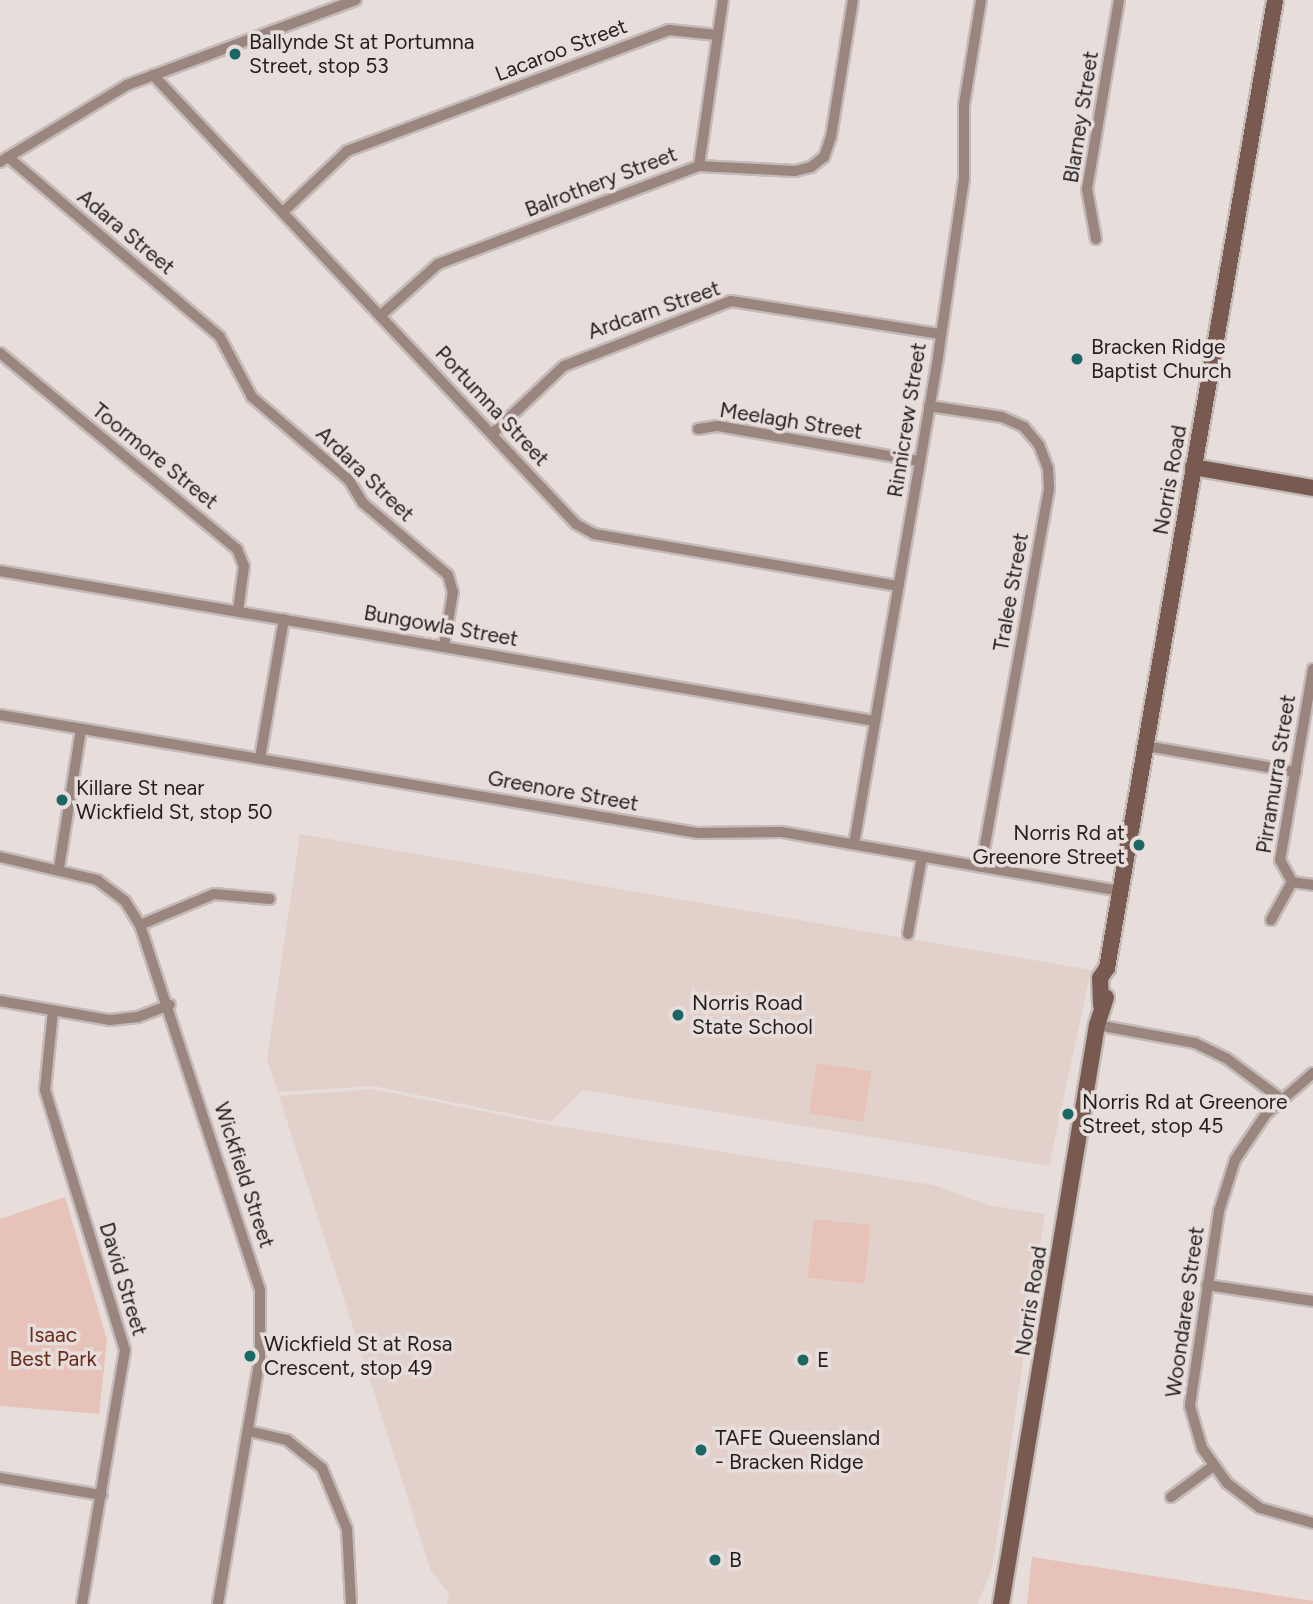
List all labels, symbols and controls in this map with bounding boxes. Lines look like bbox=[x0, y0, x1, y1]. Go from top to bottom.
street label: Lacaroo Street bbox=[492, 13, 630, 87]
place label: Ballynde St at Portumna Street, stop 53 bbox=[249, 29, 475, 79]
marker: Ballynde St at Portumna Street, stop 53 bbox=[227, 46, 243, 62]
street label: Blarney Street bbox=[1058, 49, 1104, 185]
street label: Balrothery Street bbox=[521, 141, 681, 223]
street label: Adara Street bbox=[72, 184, 180, 280]
street label: Ardcarn Street bbox=[584, 276, 724, 344]
place label: Bracken Ridge Baptist Church bbox=[1091, 334, 1231, 384]
street label: Portumna Street bbox=[430, 341, 554, 471]
street label: Rinnicrew Street bbox=[882, 341, 932, 499]
marker: Bracken Ridge Baptist Church bbox=[1069, 351, 1085, 367]
street label: Meelagh Street bbox=[718, 397, 864, 445]
street label: Toormore Street bbox=[87, 398, 223, 514]
street label: Ardara Street bbox=[311, 421, 419, 527]
street label: Norris Road bbox=[1148, 423, 1192, 537]
street label: Tralee Street bbox=[988, 531, 1034, 653]
street label: Bungowla Street bbox=[362, 600, 520, 652]
street label: Pirramurra Street bbox=[1251, 693, 1301, 855]
street label: Greenore Street bbox=[486, 765, 640, 817]
place label: Killare St near Wickfield St, stop 50 bbox=[76, 775, 273, 825]
marker: Killare St near Wickfield St, stop 50 bbox=[54, 792, 70, 808]
place label: Norris Rd at Greenore Street bbox=[973, 820, 1125, 870]
marker: Norris Rd at Greenore Street bbox=[1131, 837, 1147, 853]
place label: Norris Road State School bbox=[692, 990, 813, 1040]
marker: Norris Road State School bbox=[670, 1007, 686, 1023]
place label: Norris Rd at Greenore Street, stop 45 bbox=[1082, 1089, 1287, 1139]
street label: Wickfield Street bbox=[209, 1099, 279, 1251]
marker: Norris Rd at Greenore Street, stop 45 bbox=[1060, 1106, 1076, 1122]
street label: David Street bbox=[94, 1219, 152, 1339]
street label: Woondaree Street bbox=[1161, 1225, 1209, 1399]
street label: Norris Road bbox=[1010, 1244, 1052, 1358]
park label: Isaac Best Park bbox=[9, 1322, 97, 1372]
place label: Wickfield St at Rosa Crescent, stop 49 bbox=[264, 1331, 452, 1381]
place label: E bbox=[817, 1347, 829, 1373]
marker: Wickfield St at Rosa Crescent, stop 49 bbox=[242, 1348, 258, 1364]
marker: E bbox=[795, 1352, 811, 1368]
place label: TAFE Queensland - Bracken Ridge bbox=[715, 1425, 880, 1475]
marker: TAFE Queensland - Bracken Ridge bbox=[693, 1442, 709, 1458]
place label: B bbox=[729, 1547, 742, 1573]
marker: B bbox=[707, 1552, 723, 1568]

